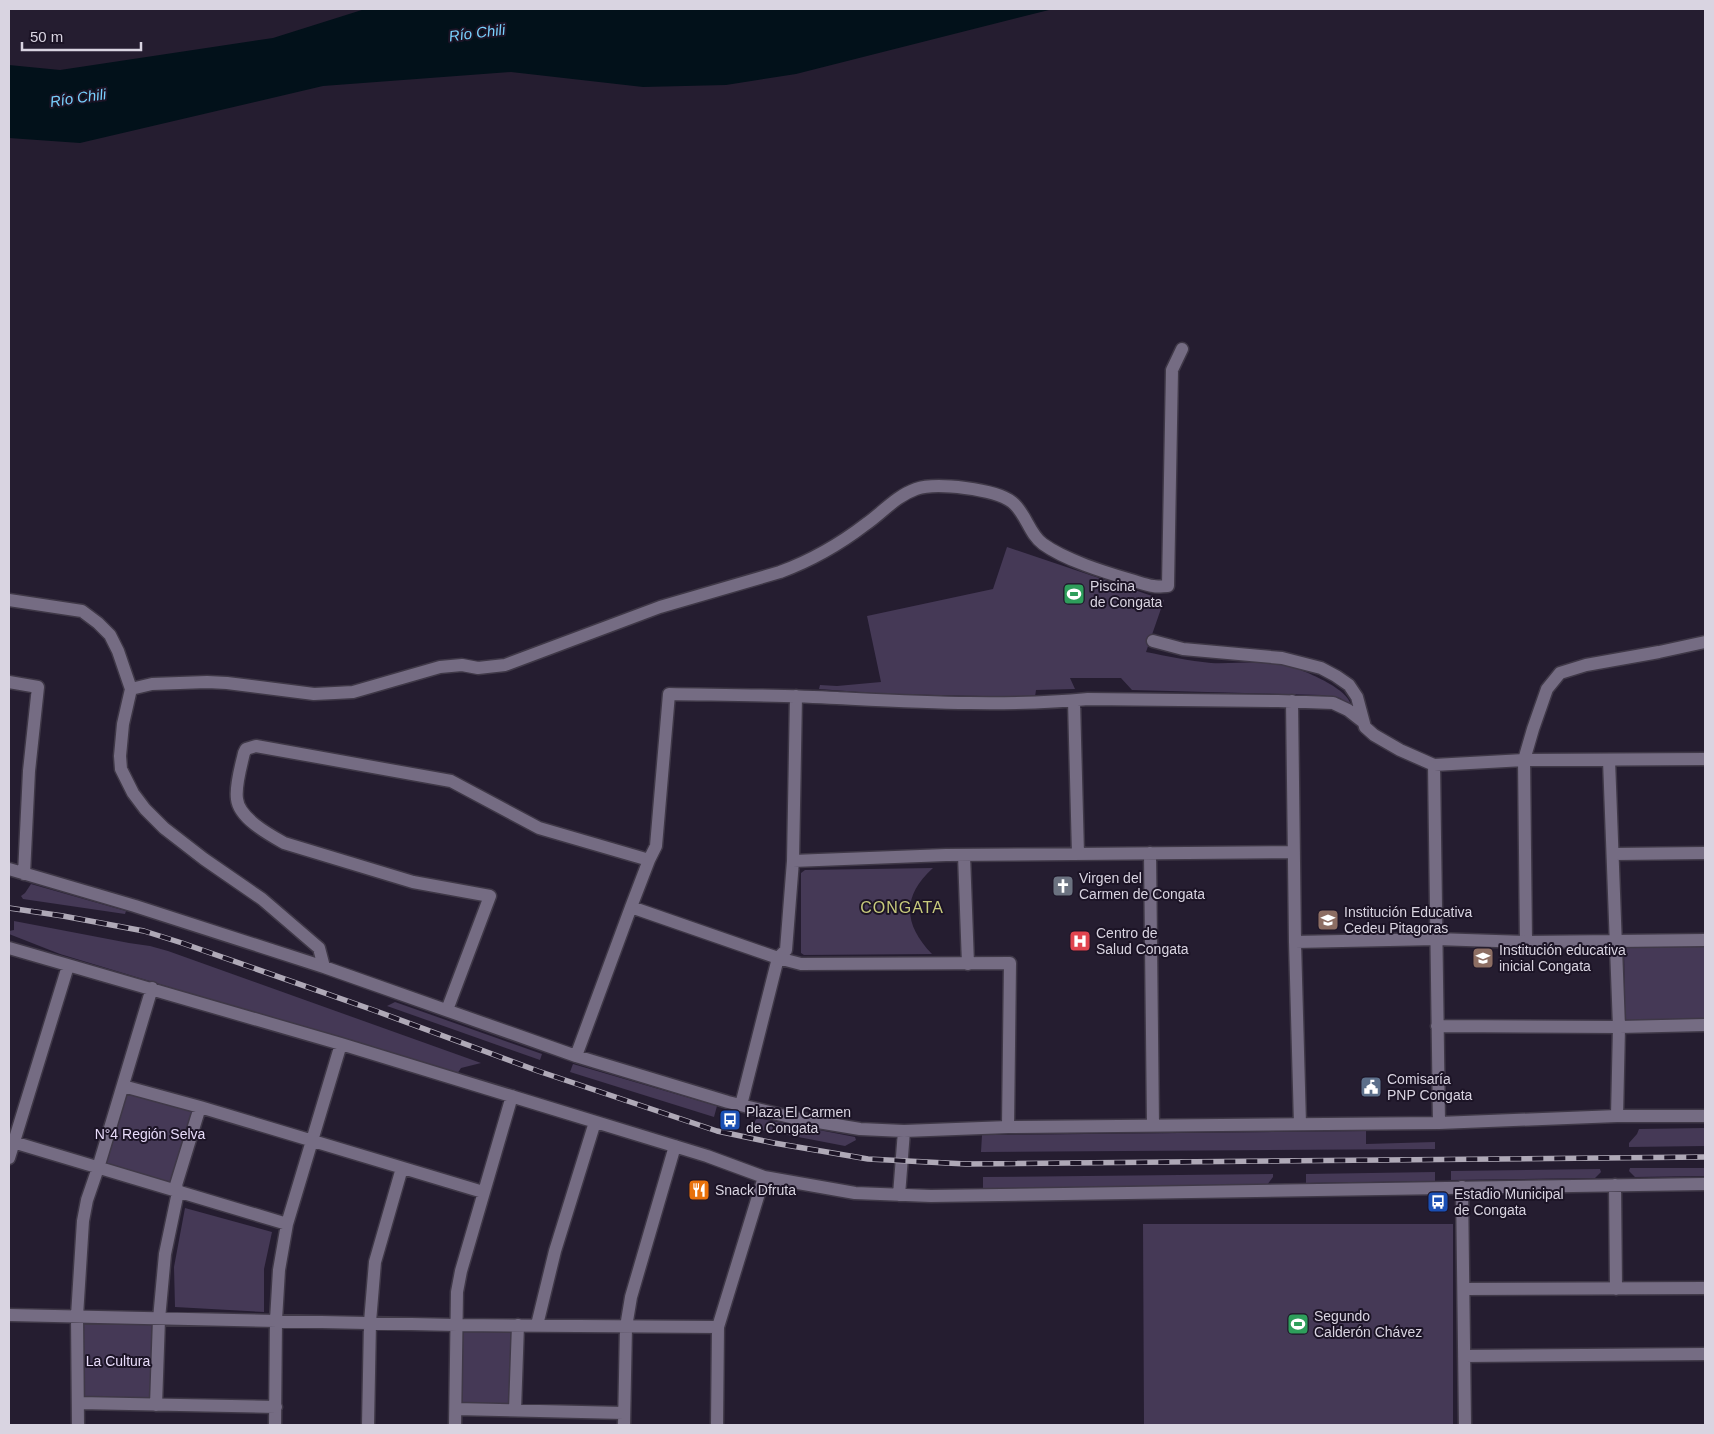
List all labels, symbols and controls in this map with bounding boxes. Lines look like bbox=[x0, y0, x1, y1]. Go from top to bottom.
scale bar bbox=[22, 20, 141, 52]
water label: Río Chili bbox=[448, 21, 507, 44]
text: 50 m bbox=[30, 28, 63, 45]
water label: Río Chili bbox=[49, 85, 108, 110]
place label: Piscina de Congata bbox=[1090, 578, 1163, 610]
sports icon: Piscina de Congata bbox=[1062, 582, 1086, 606]
place label: Virgen del Carmen de Congata bbox=[1079, 870, 1205, 902]
church icon: Virgen del Carmen de Congata bbox=[1051, 874, 1075, 898]
district label: CONGATA bbox=[860, 899, 944, 916]
place label: Institución Educativa Cedeu Pitagoras bbox=[1344, 904, 1473, 936]
school or university icon: Institución Educativa Cedeu Pitagoras bbox=[1316, 908, 1340, 932]
place label: Centro de Salud Congata bbox=[1096, 925, 1189, 957]
hospital icon: Centro de Salud Congata bbox=[1068, 929, 1092, 953]
place label: Institución educativa inicial Congata bbox=[1499, 942, 1626, 974]
school or university icon: Institución educativa inicial Congata bbox=[1471, 946, 1495, 970]
place label: Comisaría PNP Congata bbox=[1387, 1071, 1473, 1103]
public building icon: Comisaría PNP Congata bbox=[1359, 1075, 1383, 1099]
place label: Plaza El Carmen de Congata bbox=[746, 1104, 851, 1136]
bus stop icon: Plaza El Carmen de Congata bbox=[718, 1108, 742, 1132]
park label: N°4 Región Selva bbox=[95, 1126, 206, 1142]
restaurant icon: Snack Dfruta bbox=[687, 1178, 711, 1202]
place label: Snack Dfruta bbox=[715, 1182, 796, 1198]
place label: Estadio Municipal de Congata bbox=[1454, 1186, 1564, 1218]
bus stop icon: Estadio Municipal de Congata bbox=[1426, 1190, 1450, 1214]
place label: Segundo Calderón Chávez bbox=[1314, 1308, 1422, 1340]
sports icon: Segundo Calderón Chávez bbox=[1286, 1312, 1310, 1336]
park label: La Cultura bbox=[86, 1353, 151, 1369]

